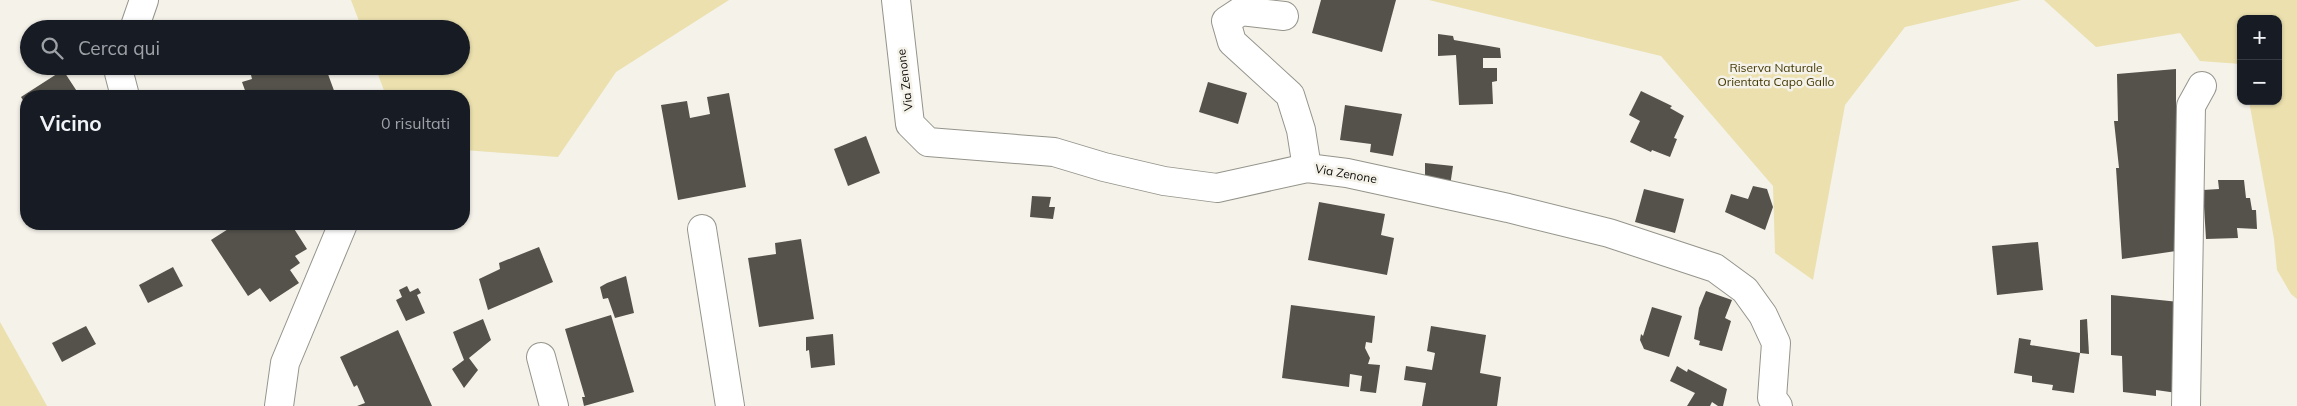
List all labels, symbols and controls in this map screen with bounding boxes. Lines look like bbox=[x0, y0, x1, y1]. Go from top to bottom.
map controls bbox=[2237, 15, 2282, 105]
button: + bbox=[2237, 15, 2282, 60]
search box bbox=[20, 20, 470, 75]
icon: search bbox=[38, 34, 66, 62]
text: Cerca qui bbox=[78, 36, 160, 60]
street label: Via Zenone bbox=[893, 48, 916, 112]
park label: Riserva Naturale Orientata Capo Gallo bbox=[1718, 60, 1835, 89]
button: − bbox=[2237, 60, 2282, 105]
text: Vicino bbox=[40, 110, 102, 136]
text: 0 risultati bbox=[381, 113, 450, 133]
street label: Via Zenone bbox=[1314, 161, 1378, 186]

